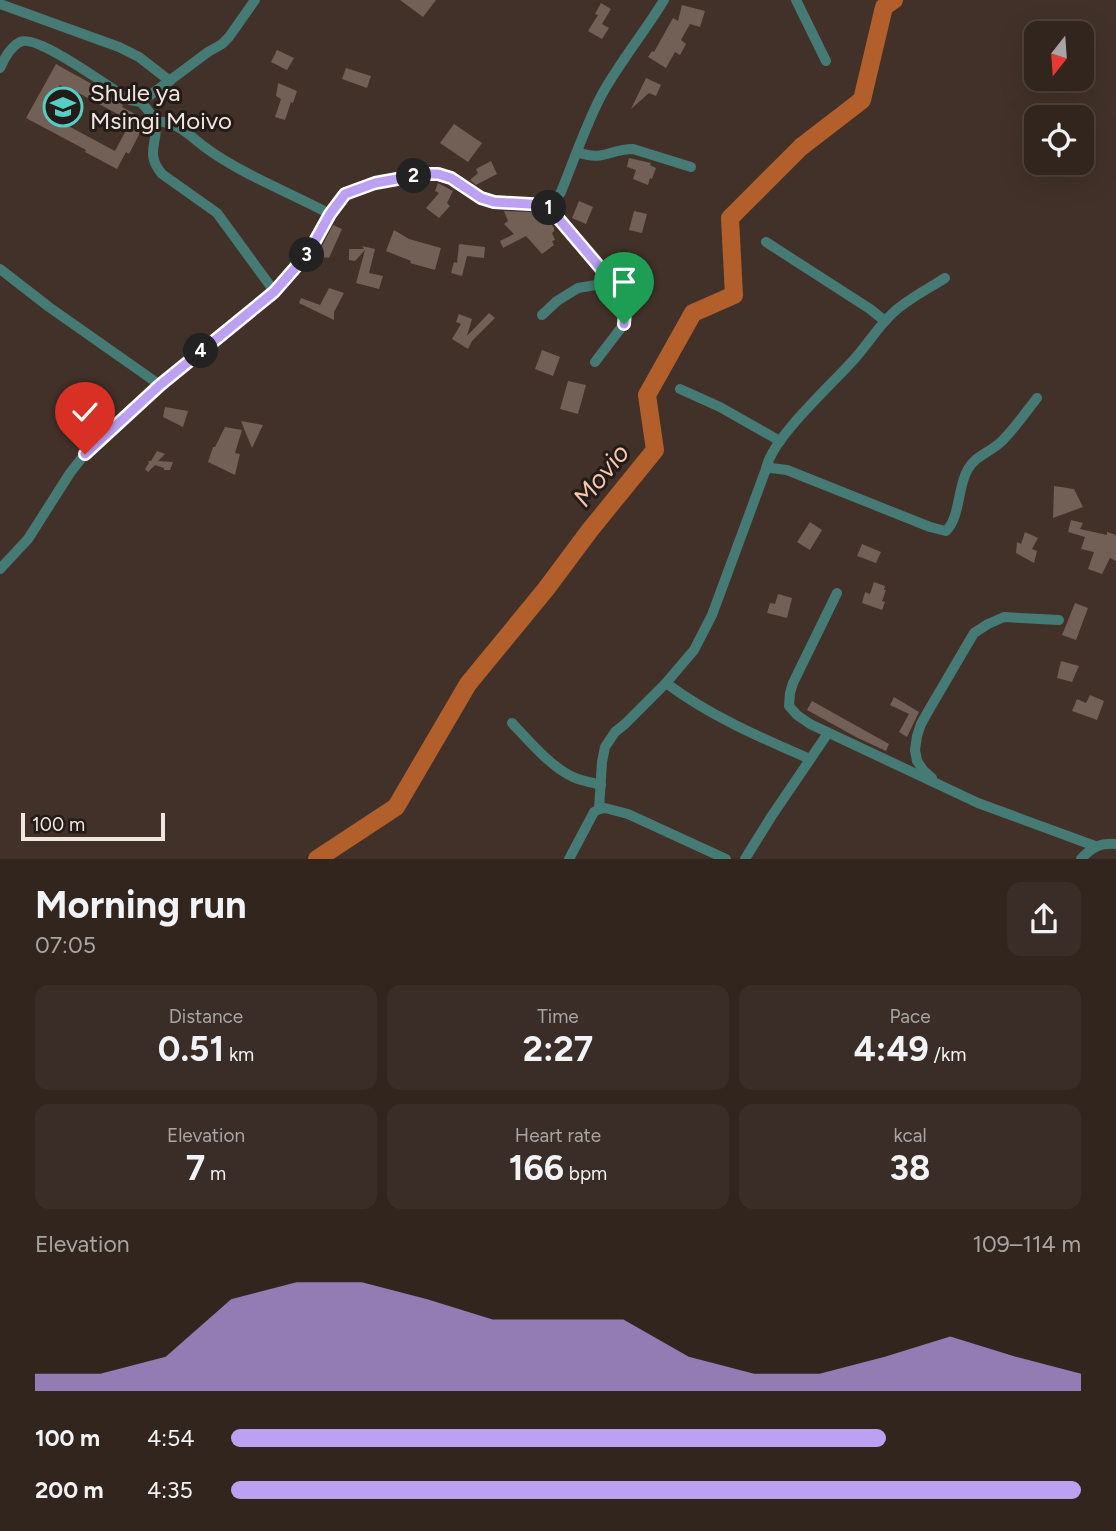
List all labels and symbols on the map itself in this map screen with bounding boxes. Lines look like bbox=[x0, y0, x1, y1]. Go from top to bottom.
north arrow bbox=[1024, 21, 1094, 91]
place label: Shule ya Msingi Moivo bbox=[90, 78, 232, 135]
school or university icon: Shule ya Msingi Moivo bbox=[42, 86, 84, 128]
pin: 2 bbox=[396, 158, 432, 194]
pin: 1 bbox=[532, 190, 566, 226]
pin: 3 bbox=[290, 238, 324, 272]
pin bbox=[594, 252, 654, 324]
pin: 4 bbox=[184, 334, 218, 368]
pin bbox=[55, 382, 115, 454]
water label: Movio bbox=[566, 437, 636, 513]
scale bar bbox=[21, 810, 164, 842]

